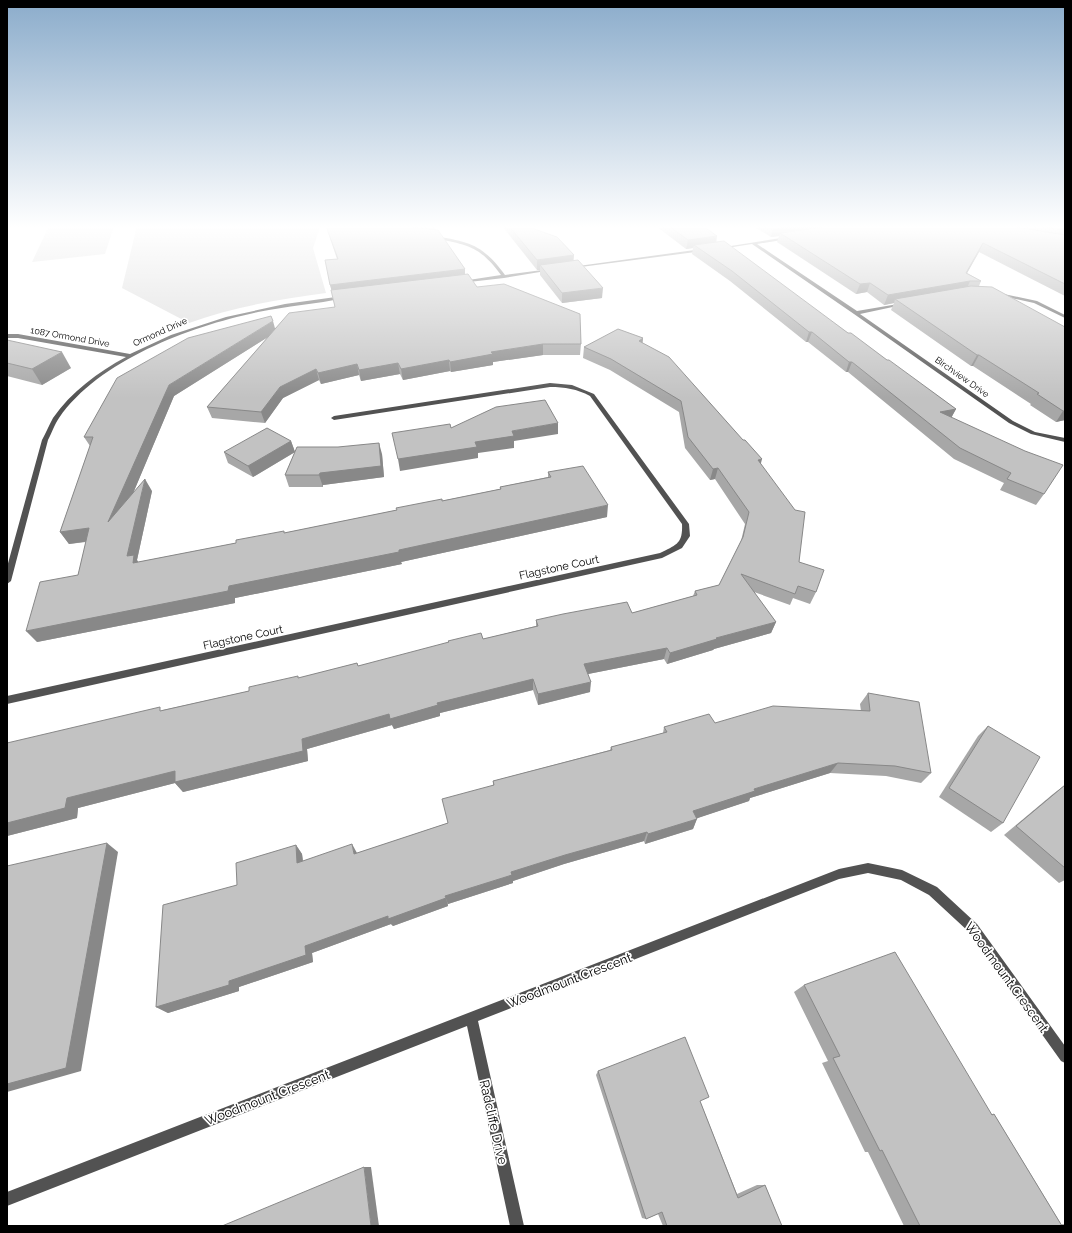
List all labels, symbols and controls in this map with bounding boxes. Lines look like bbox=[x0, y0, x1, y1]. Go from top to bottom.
street label: Ormond Drive bbox=[131, 315, 189, 348]
street label: 1087 Ormond Drive bbox=[30, 325, 111, 349]
street label: Birchview Drive bbox=[933, 355, 992, 400]
street label: Flagstone Court bbox=[518, 553, 601, 582]
street label: Flagstone Court bbox=[202, 623, 285, 652]
street label: Woodmount Crescent bbox=[962, 919, 1052, 1036]
street label: Woodmount Crescent bbox=[505, 949, 634, 1011]
street label: Woodmount Crescent bbox=[203, 1066, 332, 1128]
street label: Radcliffe Drive bbox=[476, 1078, 511, 1166]

